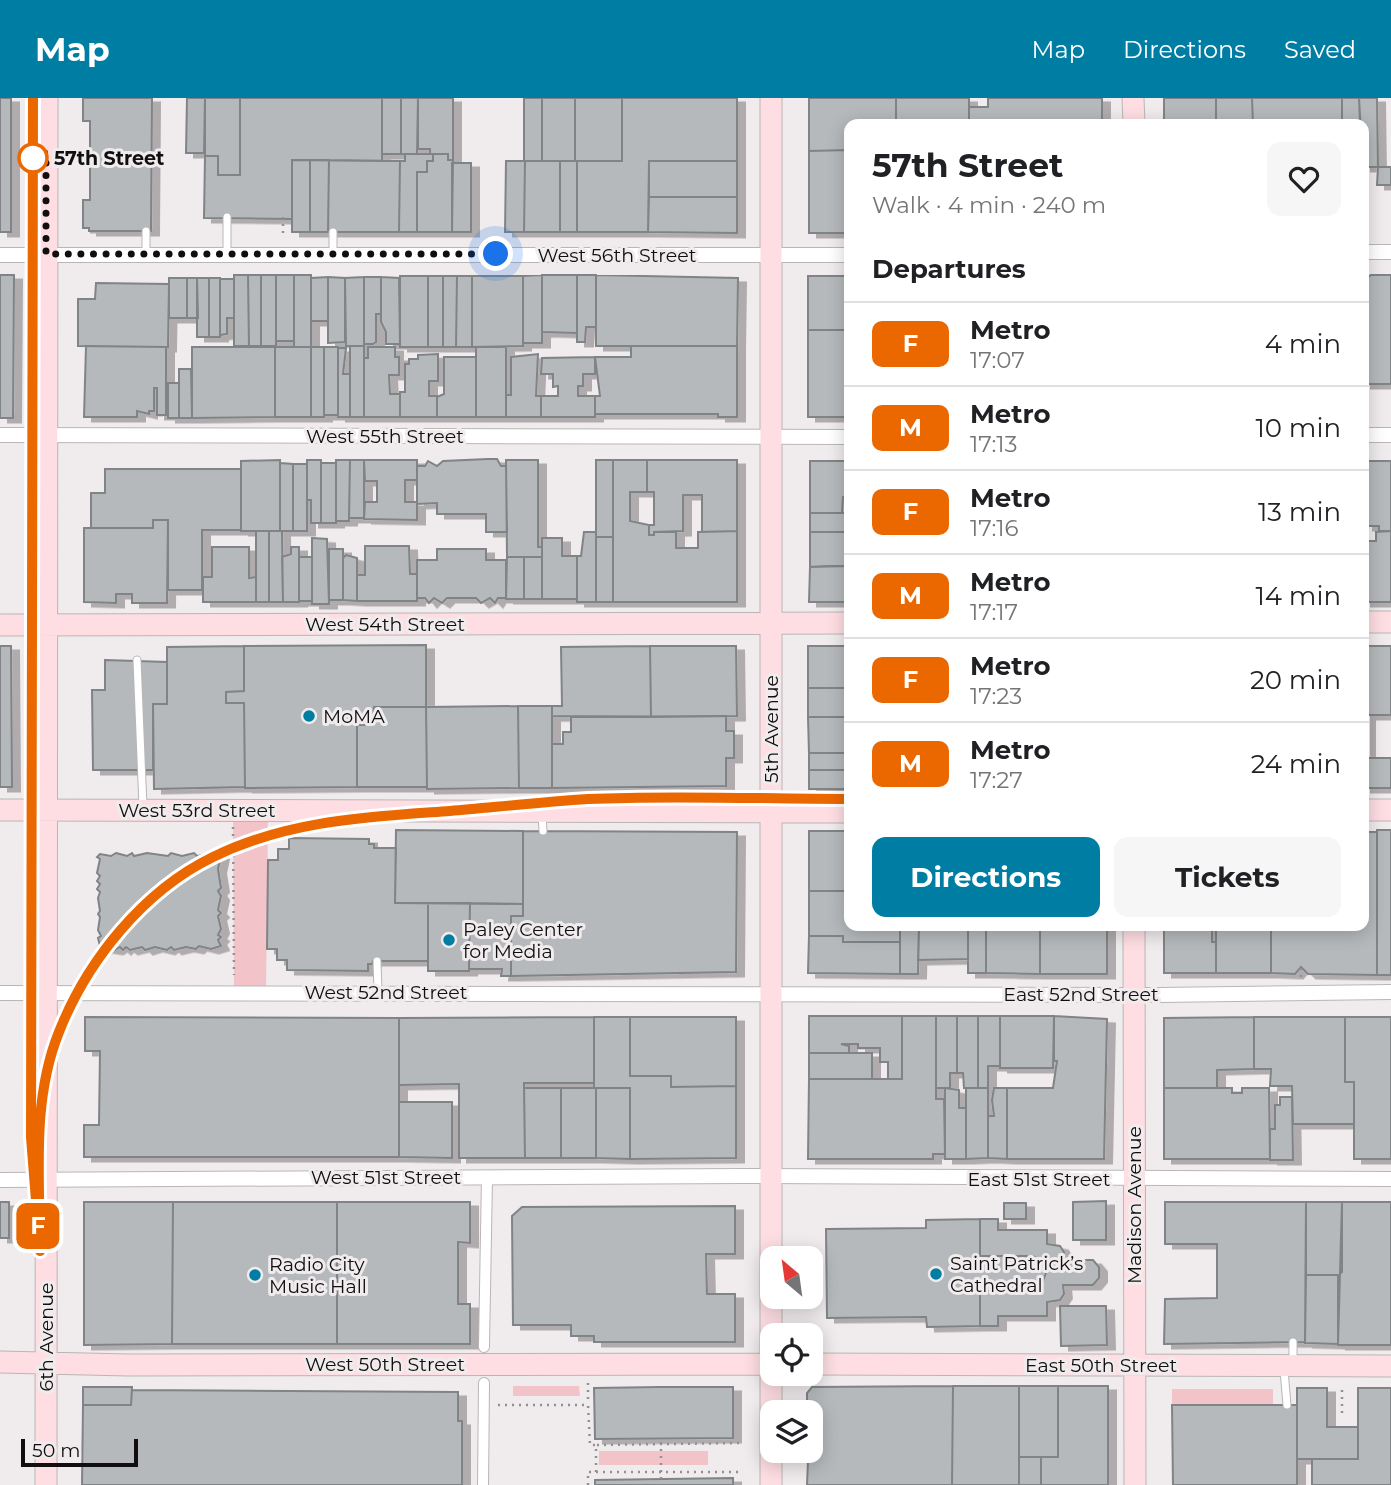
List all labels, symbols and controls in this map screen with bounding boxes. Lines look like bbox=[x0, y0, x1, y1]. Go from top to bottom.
text: Map bbox=[35, 29, 110, 69]
text: Map bbox=[1032, 35, 1085, 64]
text: Directions bbox=[1123, 35, 1246, 64]
text: Saved bbox=[1284, 35, 1356, 64]
button: heart bbox=[1267, 142, 1341, 216]
marker: 57th Street bbox=[18, 143, 48, 173]
text: 57th Street bbox=[872, 145, 1063, 185]
place label: 57th Street bbox=[54, 147, 164, 170]
text: Walk · 4 min · 240 m bbox=[872, 191, 1106, 219]
your location bbox=[478, 236, 513, 271]
street label: West 56th Street bbox=[538, 244, 697, 267]
text: Departures bbox=[872, 253, 1026, 285]
text: Metro bbox=[970, 314, 1051, 346]
text: 4 min bbox=[1265, 328, 1341, 360]
text: F bbox=[903, 329, 918, 358]
text: 17:07 bbox=[970, 346, 1025, 374]
text: Metro bbox=[970, 398, 1051, 430]
text: 10 min bbox=[1255, 412, 1341, 444]
text: M bbox=[899, 413, 922, 442]
street label: West 55th Street bbox=[306, 425, 464, 448]
text: 17:13 bbox=[970, 430, 1018, 458]
text: Metro bbox=[970, 482, 1051, 514]
text: 13 min bbox=[1258, 496, 1341, 528]
text: F bbox=[903, 497, 918, 526]
text: 17:16 bbox=[970, 514, 1019, 542]
text: Metro bbox=[970, 566, 1051, 598]
text: 14 min bbox=[1255, 580, 1341, 612]
text: M bbox=[899, 581, 922, 610]
text: 17:17 bbox=[970, 598, 1018, 626]
street label: West 54th Street bbox=[305, 613, 465, 636]
text: Metro bbox=[970, 650, 1051, 682]
text: 20 min bbox=[1250, 664, 1341, 696]
text: F bbox=[903, 665, 918, 694]
street label: 5th Avenue bbox=[760, 675, 783, 783]
text: 17:23 bbox=[970, 682, 1022, 710]
place label: MoMA bbox=[323, 705, 385, 728]
marker: MoMA bbox=[301, 708, 317, 724]
text: Metro bbox=[970, 734, 1051, 766]
text: 24 min bbox=[1251, 748, 1341, 780]
text: M bbox=[899, 749, 922, 778]
text: 17:27 bbox=[970, 766, 1023, 794]
street label: West 53rd Street bbox=[118, 799, 276, 822]
button: Directions bbox=[872, 837, 1100, 917]
button: Tickets bbox=[1114, 837, 1341, 917]
place label: Paley Center for Media bbox=[463, 918, 583, 963]
marker: Paley Center for Media bbox=[441, 932, 457, 948]
street label: West 52nd Street bbox=[304, 981, 468, 1004]
street label: East 52nd Street bbox=[1003, 983, 1159, 1006]
street label: Madison Avenue bbox=[1123, 1126, 1146, 1284]
street label: West 51st Street bbox=[311, 1166, 462, 1189]
street label: East 51st Street bbox=[968, 1168, 1111, 1191]
line badge: F bbox=[15, 1203, 61, 1249]
text: F bbox=[30, 1211, 46, 1240]
north arrow bbox=[760, 1246, 822, 1309]
map controls bbox=[760, 1246, 823, 1463]
place label: Saint Patrick’s Cathedral bbox=[950, 1252, 1083, 1297]
place label: Radio City Music Hall bbox=[269, 1253, 367, 1298]
marker: Saint Patrick’s Cathedral bbox=[928, 1266, 944, 1282]
marker: Radio City Music Hall bbox=[247, 1267, 263, 1283]
street label: 6th Avenue bbox=[35, 1283, 58, 1391]
button: locate bbox=[760, 1323, 823, 1386]
street label: West 50th Street bbox=[305, 1353, 465, 1376]
street label: East 50th Street bbox=[1025, 1354, 1177, 1377]
button: layers bbox=[760, 1400, 823, 1463]
scale bar bbox=[21, 1436, 138, 1468]
text: 50 m bbox=[32, 1439, 80, 1462]

